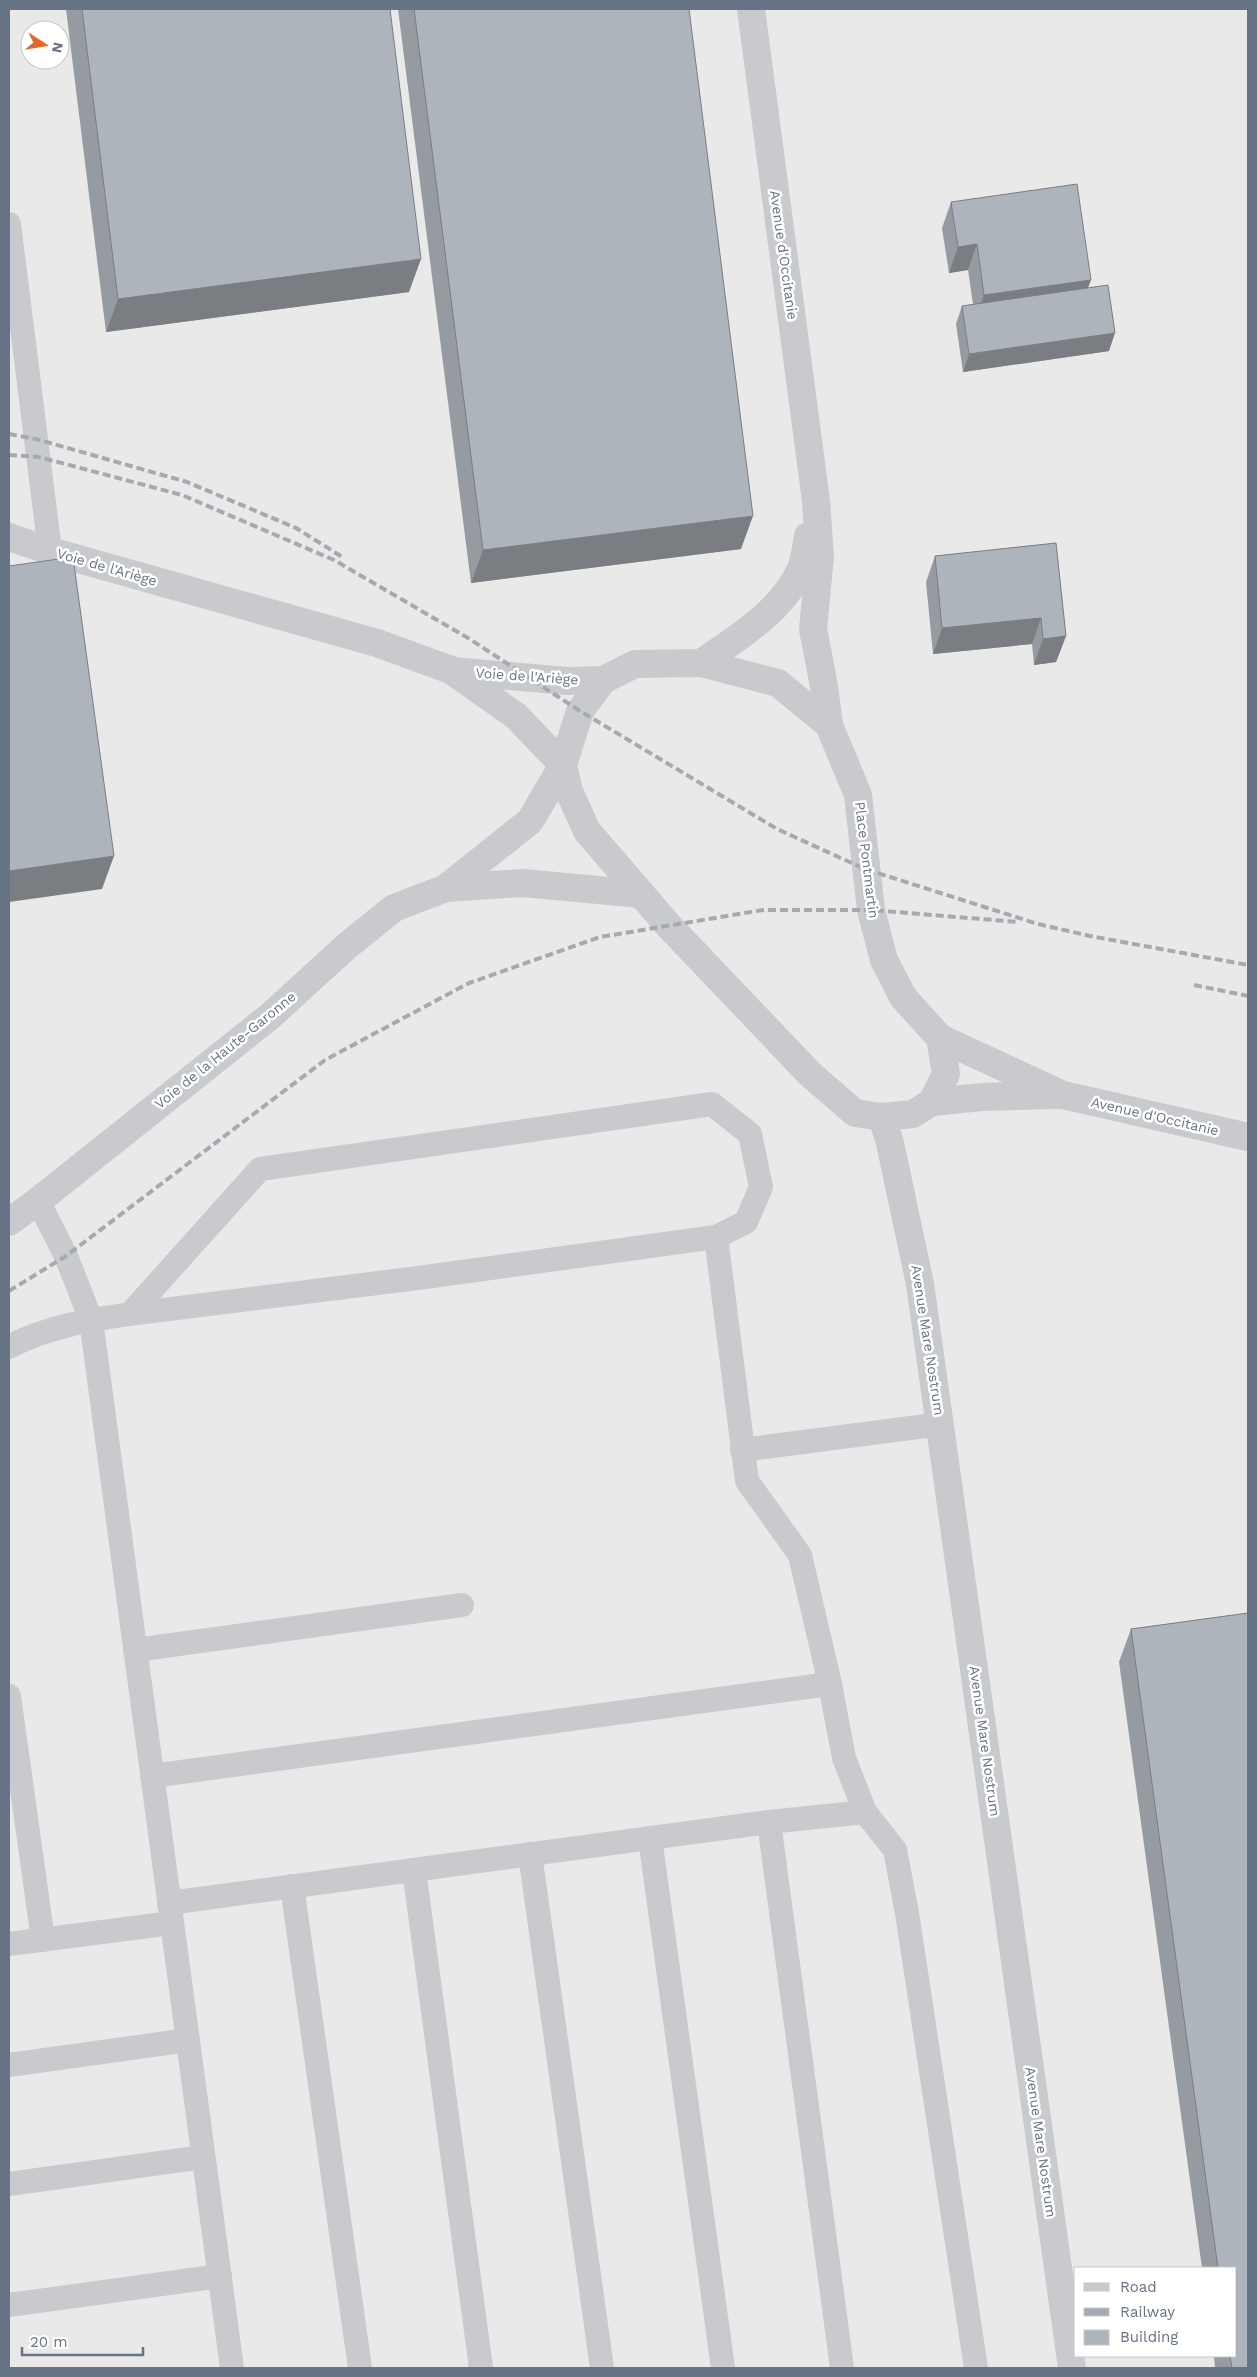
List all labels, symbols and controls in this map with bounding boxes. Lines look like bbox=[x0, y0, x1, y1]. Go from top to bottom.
north arrow bbox=[20, 20, 70, 70]
text: N bbox=[49, 41, 67, 54]
street label: Avenue d'Occitanie bbox=[767, 189, 801, 321]
street label: Voie de l'Ariège bbox=[55, 545, 159, 589]
street label: Voie de l'Ariège bbox=[475, 664, 579, 688]
street label: Place Pontmartin bbox=[852, 801, 882, 919]
street label: Voie de la Haute-Garonne bbox=[151, 988, 299, 1112]
street label: Avenue d'Occitanie bbox=[1090, 1094, 1220, 1138]
street label: Avenue Mare Nostrum bbox=[908, 1264, 948, 1416]
street label: Avenue Mare Nostrum bbox=[967, 1665, 1003, 1817]
street label: Avenue Mare Nostrum bbox=[1023, 2066, 1059, 2218]
legend bbox=[1074, 2267, 1237, 2357]
text: Road bbox=[1120, 2278, 1157, 2296]
text: Railway bbox=[1120, 2303, 1175, 2321]
scale bar bbox=[22, 2324, 144, 2356]
text: Building bbox=[1120, 2328, 1178, 2346]
text: 20 m bbox=[30, 2333, 68, 2351]

